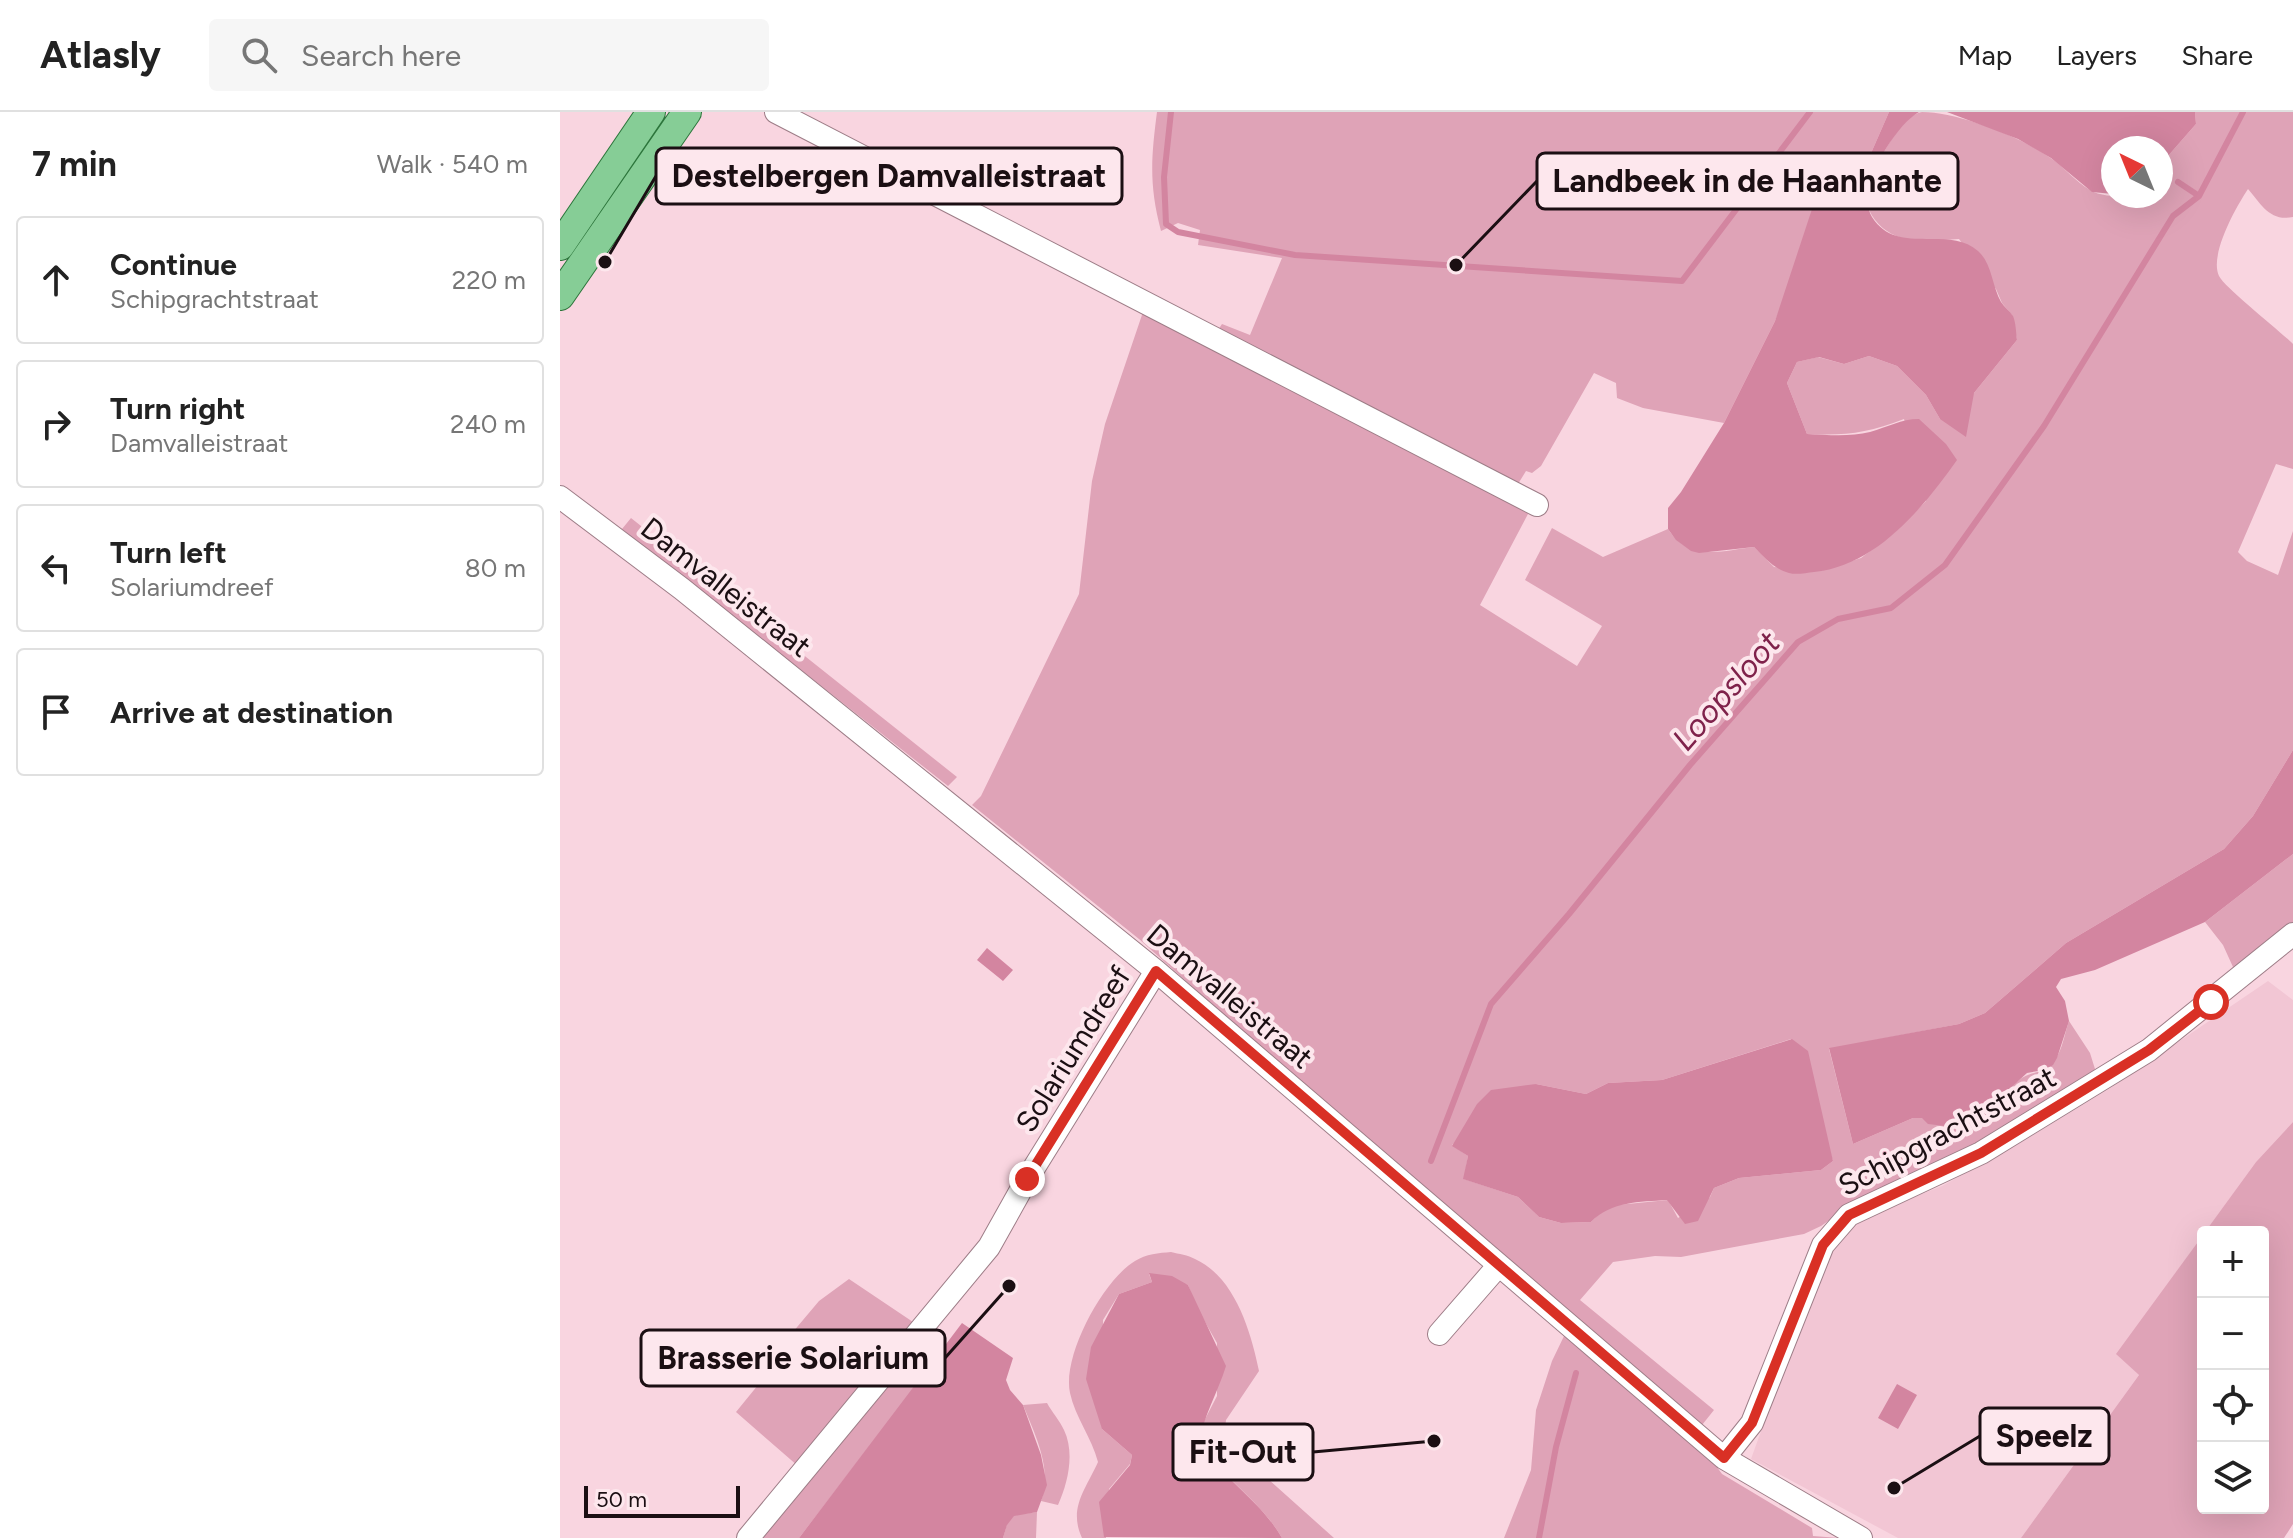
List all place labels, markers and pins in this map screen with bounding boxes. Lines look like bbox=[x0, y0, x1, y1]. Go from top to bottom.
callout: Destelbergen Damvalleistraat bbox=[656, 148, 1122, 204]
callout: Landbeek in de Haanhante bbox=[1537, 153, 1958, 209]
callout: Brasserie Solarium bbox=[641, 1330, 945, 1386]
callout: Speelz bbox=[1980, 1408, 2109, 1464]
callout: Fit-Out bbox=[1173, 1424, 1313, 1480]

